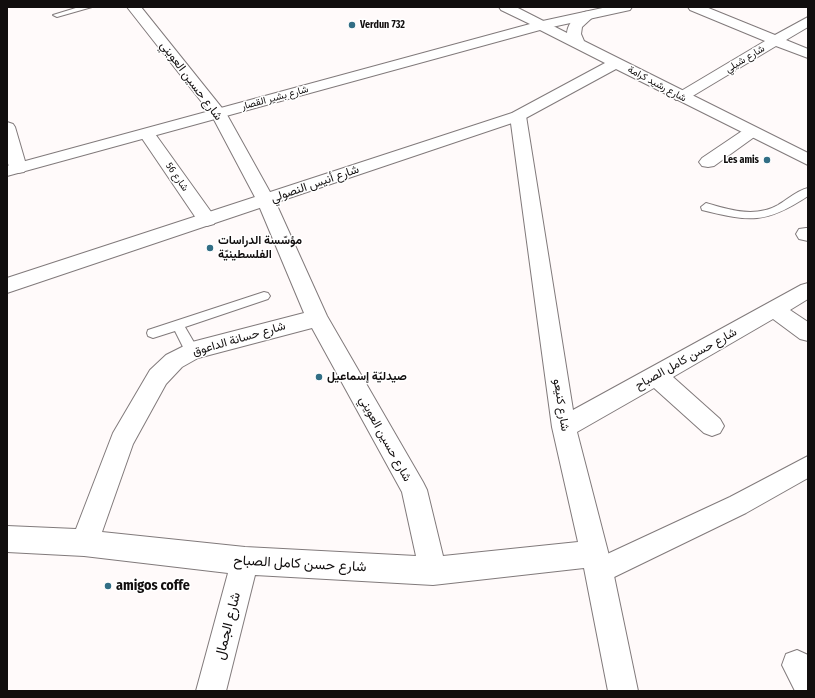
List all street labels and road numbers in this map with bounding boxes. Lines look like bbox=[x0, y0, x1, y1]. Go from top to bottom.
street label: شارع حسين العويني bbox=[157, 39, 225, 123]
street label: شارع شيلي bbox=[723, 43, 767, 75]
street label: شارع رشيد كرامة bbox=[626, 64, 688, 104]
street label: شارع بشير القصار bbox=[240, 83, 310, 113]
street label: شارع 56 bbox=[163, 160, 191, 194]
street label: شارع أنيس النصولي bbox=[269, 162, 361, 206]
street label: شارع حسانة الداعوق bbox=[191, 319, 287, 359]
street label: شارع حسن كامل الصباح bbox=[633, 325, 739, 393]
street label: شارع كنيعو bbox=[550, 378, 572, 432]
street label: شارع حسين العويني bbox=[356, 394, 414, 484]
street label: شارع حسن كامل الصباح bbox=[233, 552, 367, 576]
street label: شارع الجمال bbox=[212, 591, 244, 661]

